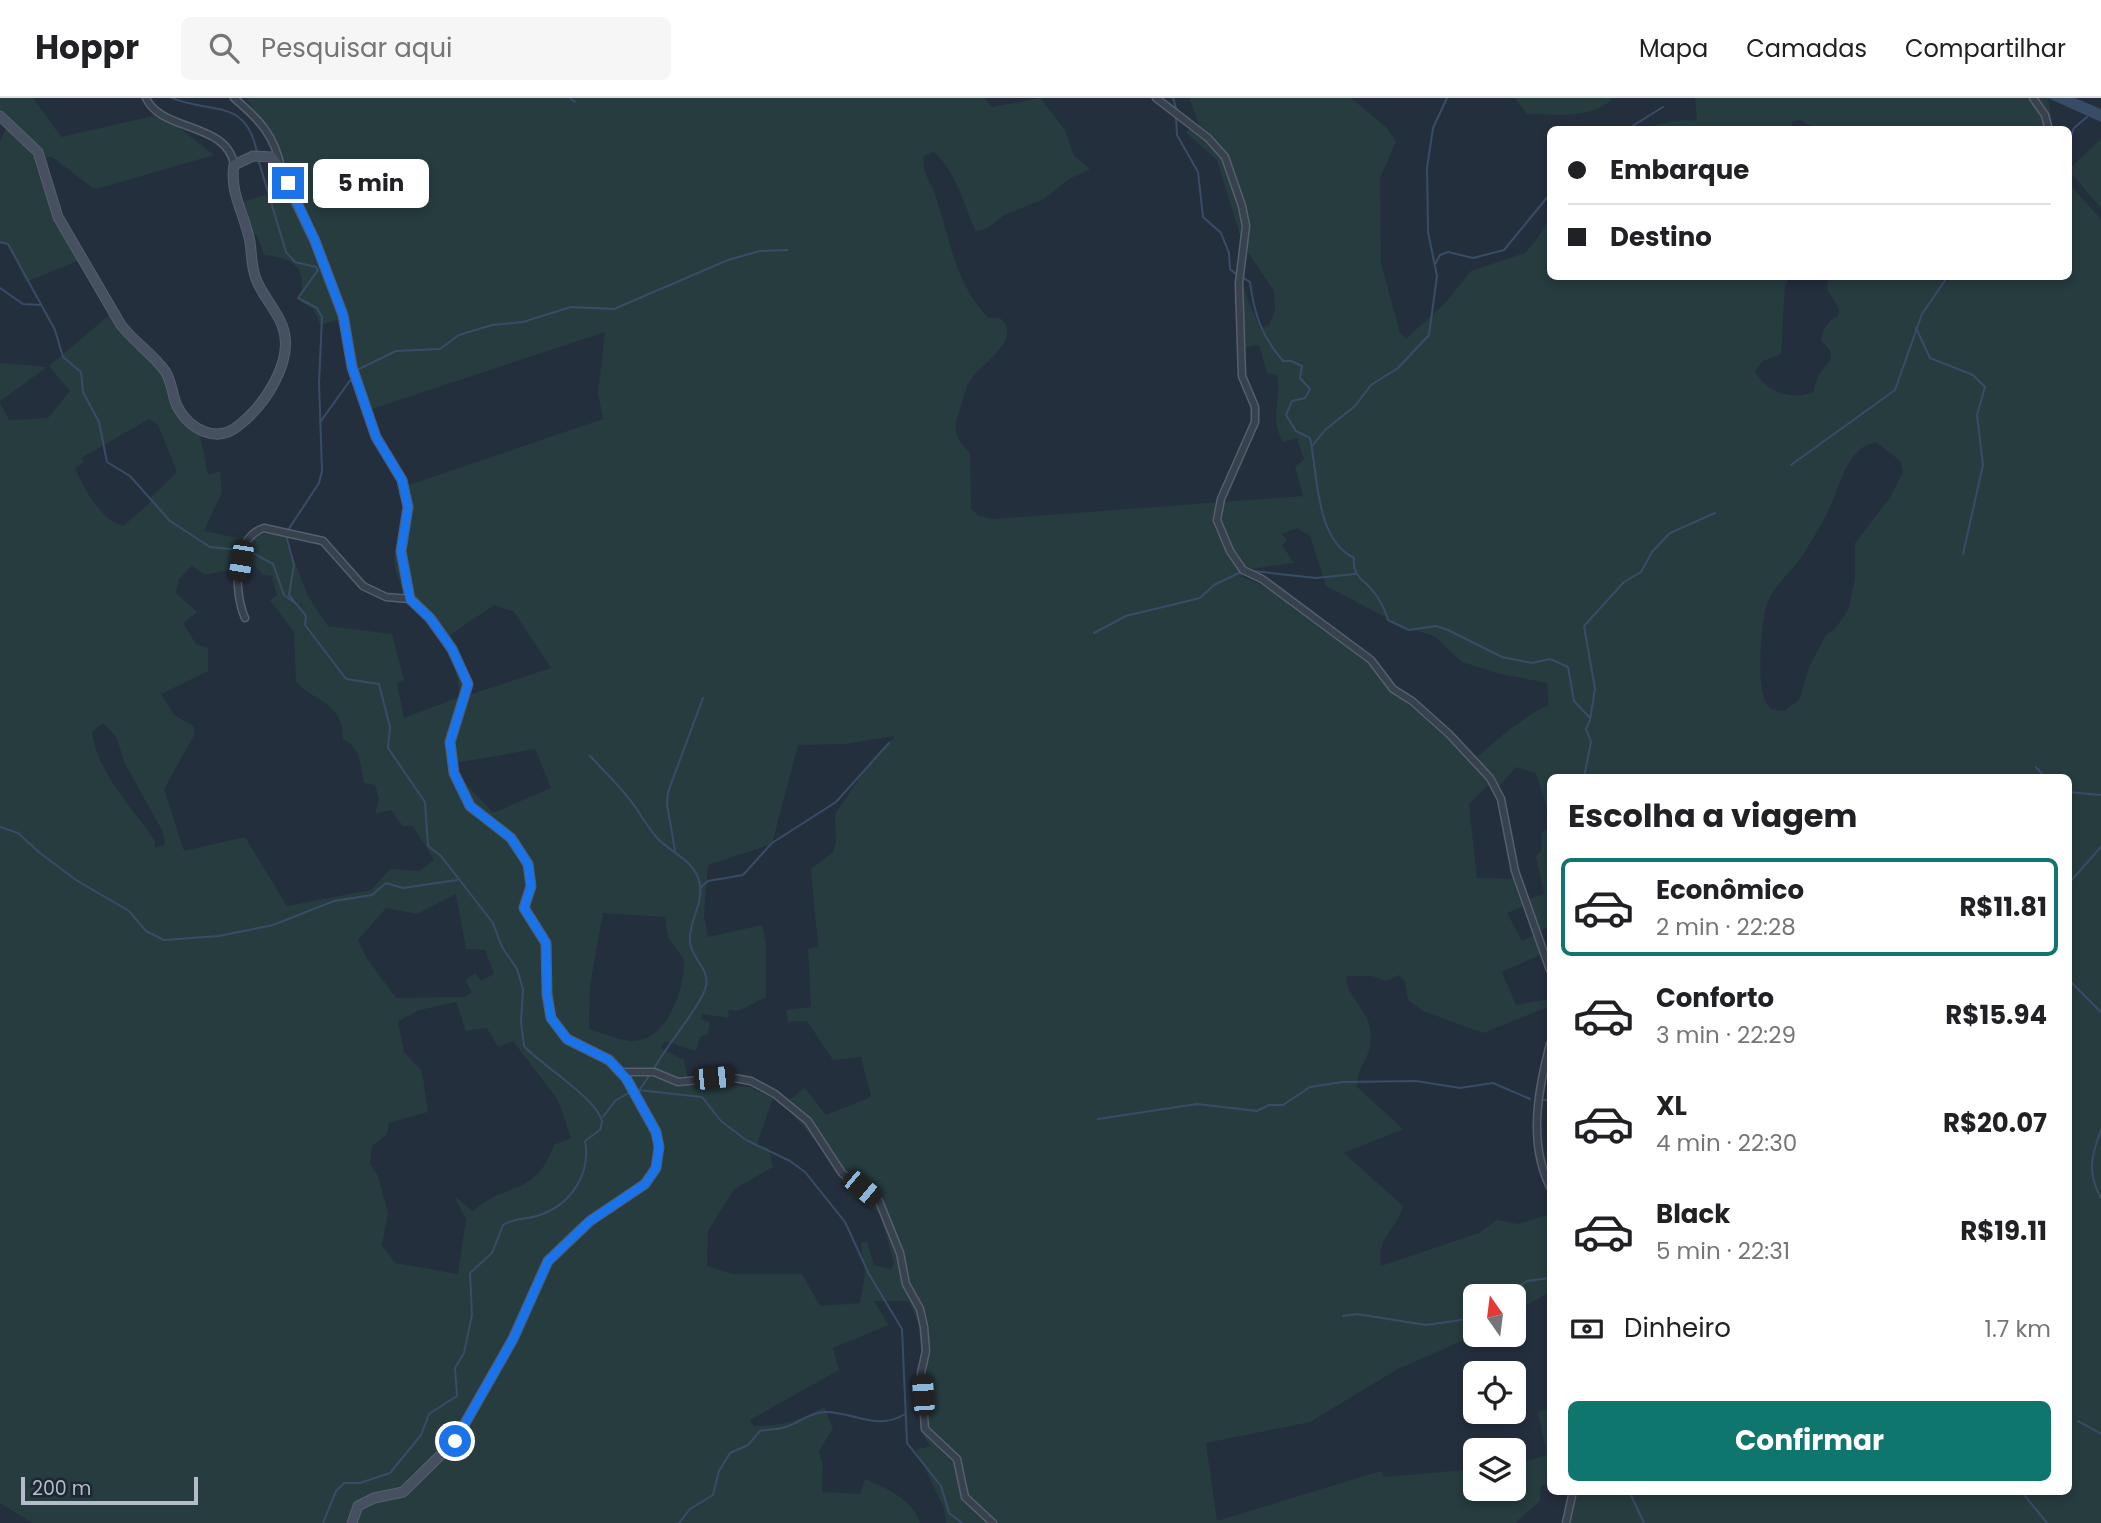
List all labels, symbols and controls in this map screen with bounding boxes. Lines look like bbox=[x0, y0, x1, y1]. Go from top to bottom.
search box bbox=[181, 17, 671, 80]
text: Hoppr bbox=[35, 24, 139, 71]
icon: search bbox=[205, 29, 243, 67]
text: Pesquisar aqui bbox=[261, 30, 452, 66]
text: Mapa bbox=[1639, 32, 1708, 65]
text: Camadas bbox=[1746, 32, 1867, 65]
text: Compartilhar bbox=[1905, 32, 2066, 65]
text: Embarque bbox=[1610, 152, 1749, 188]
callout: 5 min bbox=[312, 158, 428, 208]
route end bbox=[272, 167, 304, 199]
text: 5 min bbox=[338, 167, 404, 199]
text: Destino bbox=[1610, 219, 1712, 255]
car bbox=[228, 539, 255, 583]
text: Escolha a viagem bbox=[1568, 793, 1857, 838]
text: Econômico bbox=[1656, 872, 1804, 908]
icon: car bbox=[1572, 876, 1635, 939]
text: R$11.81 bbox=[1959, 889, 2047, 925]
text: 2 min · 22:28 bbox=[1656, 911, 1796, 943]
text: Conforto bbox=[1656, 980, 1774, 1016]
icon: car bbox=[1572, 984, 1635, 1047]
text: R$15.94 bbox=[1945, 997, 2047, 1033]
text: 3 min · 22:29 bbox=[1656, 1019, 1796, 1051]
car bbox=[693, 1065, 736, 1091]
text: XL bbox=[1656, 1088, 1687, 1124]
icon: car bbox=[1572, 1092, 1635, 1155]
text: R$20.07 bbox=[1943, 1105, 2047, 1141]
text: 4 min · 22:30 bbox=[1656, 1127, 1797, 1159]
car bbox=[840, 1166, 885, 1210]
text: Black bbox=[1656, 1196, 1730, 1232]
icon: car bbox=[1572, 1200, 1635, 1263]
text: R$19.11 bbox=[1960, 1213, 2047, 1249]
text: 5 min · 22:31 bbox=[1656, 1235, 1790, 1267]
north arrow bbox=[1463, 1284, 1526, 1348]
map controls bbox=[1463, 1284, 1526, 1501]
icon: cash bbox=[1568, 1310, 1606, 1348]
text: Dinheiro bbox=[1624, 1310, 1731, 1346]
text: 1.7 km bbox=[1985, 1313, 2051, 1345]
button: locate bbox=[1463, 1361, 1526, 1424]
car bbox=[912, 1373, 935, 1417]
button: Confirmar bbox=[1568, 1401, 2051, 1481]
route start bbox=[439, 1425, 471, 1457]
button: layers bbox=[1463, 1438, 1526, 1501]
scale bar bbox=[21, 1474, 198, 1506]
text: 200 m bbox=[32, 1475, 91, 1502]

